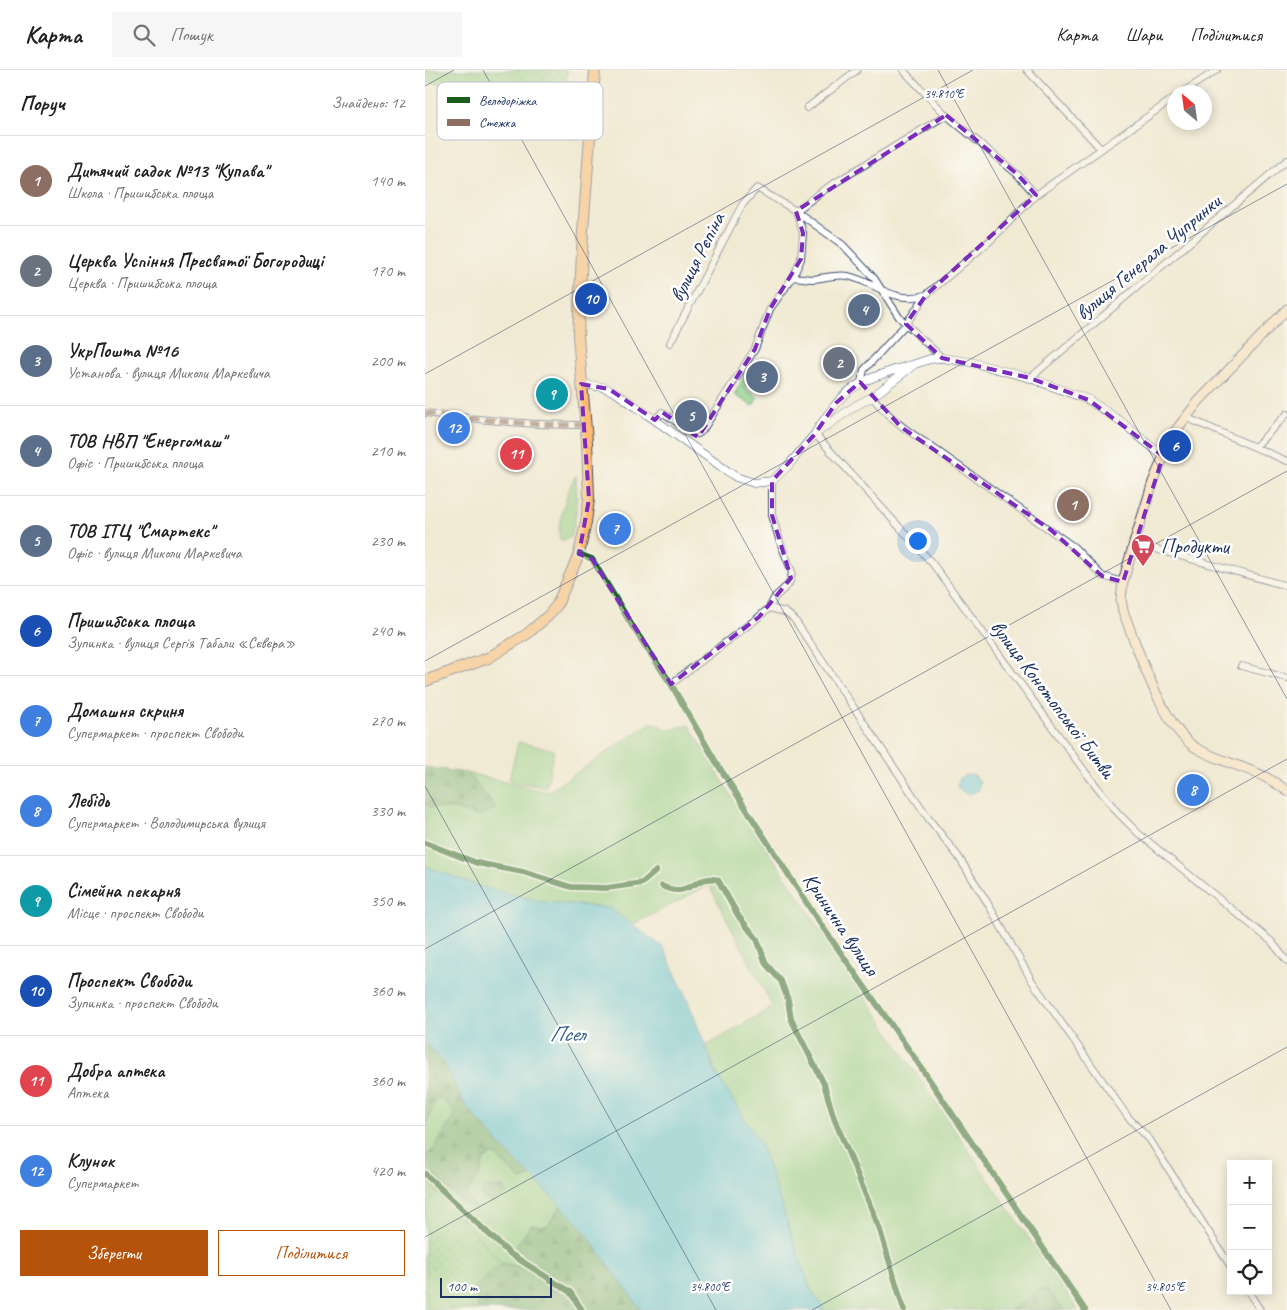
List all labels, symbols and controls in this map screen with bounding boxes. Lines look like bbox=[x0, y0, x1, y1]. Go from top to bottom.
search box bbox=[112, 12, 462, 57]
text: Карта bbox=[25, 20, 82, 50]
icon: search bbox=[130, 21, 158, 49]
text: Пошук bbox=[170, 23, 213, 47]
text: Карта bbox=[1056, 24, 1097, 46]
text: Шари bbox=[1125, 24, 1162, 46]
text: Поділитися bbox=[1190, 24, 1262, 46]
legend bbox=[437, 82, 603, 140]
north arrow bbox=[1167, 85, 1212, 130]
text: 34.810°E bbox=[924, 86, 965, 102]
text: Поруч bbox=[20, 90, 65, 116]
text: Велодоріжка bbox=[479, 92, 537, 109]
text: Знайдено: 12 bbox=[332, 93, 405, 113]
text: Стежка bbox=[479, 114, 517, 131]
text: Дитячий садок №13 "Купава" bbox=[67, 159, 268, 183]
text: 1 bbox=[32, 171, 40, 191]
text: 140 m bbox=[371, 171, 405, 191]
text: Школа · Пришибська площа bbox=[67, 183, 213, 203]
street label: вулиця Генерала Чупринки bbox=[1070, 188, 1227, 325]
street label: вулиця Рєпіна bbox=[664, 207, 731, 306]
text: Церква Успіння Пресвятої Богородиці bbox=[67, 249, 323, 273]
text: 2 bbox=[32, 261, 40, 281]
text: 170 m bbox=[371, 261, 405, 281]
text: Церква · Пришибська площа bbox=[67, 273, 217, 293]
pin: 10 bbox=[575, 280, 607, 318]
pin: 4 bbox=[848, 291, 880, 329]
text: УкрПошта №16 bbox=[67, 339, 178, 363]
pin: 2 bbox=[823, 344, 855, 382]
text: 3 bbox=[32, 351, 40, 371]
text: 200 m bbox=[371, 351, 405, 371]
pin: 3 bbox=[746, 358, 778, 396]
text: Установа · вулиця Миколи Маркевича bbox=[67, 363, 270, 383]
pin: 9 bbox=[536, 375, 568, 413]
pin: 5 bbox=[675, 397, 707, 435]
pin: 12 bbox=[438, 409, 470, 447]
pin: 6 bbox=[1159, 427, 1191, 465]
text: ТОВ НВП "Енергомаш" bbox=[67, 429, 226, 453]
pin: 11 bbox=[500, 435, 532, 473]
text: 4 bbox=[32, 441, 40, 461]
text: 210 m bbox=[371, 441, 405, 461]
text: Офіс · Пришибська площа bbox=[67, 453, 203, 473]
pin: 1 bbox=[1057, 486, 1089, 524]
pin: 7 bbox=[599, 510, 631, 548]
text: ТОВ ІТЦ "Смартекс" bbox=[67, 519, 214, 543]
your location bbox=[905, 528, 931, 554]
text: 5 bbox=[33, 531, 39, 551]
text: 230 m bbox=[371, 531, 405, 551]
supermarket icon: Продукти bbox=[1130, 533, 1156, 567]
place label: Продукти bbox=[1161, 533, 1231, 559]
text: Офіс · вулиця Миколи Маркевича bbox=[67, 543, 242, 563]
text: Пришибська площа bbox=[67, 609, 195, 633]
street label: вулиця Конотопської Битви bbox=[985, 615, 1122, 785]
text: 6 bbox=[32, 621, 40, 641]
text: 240 m bbox=[371, 621, 405, 641]
text: Зупинка · вулиця Сергія Табали «Сєвєра» bbox=[67, 633, 295, 653]
text: Домашня скриня bbox=[67, 699, 183, 723]
text: 7 bbox=[32, 711, 40, 731]
text: 270 m bbox=[371, 711, 405, 731]
text: Супермаркет · проспект Свободи bbox=[67, 723, 243, 743]
pin: 8 bbox=[1177, 771, 1209, 809]
text: Лебідь bbox=[67, 789, 109, 813]
text: 8 bbox=[32, 801, 40, 821]
text: 330 m bbox=[371, 801, 405, 821]
text: Супермаркет · Володимирська вулиця bbox=[67, 813, 265, 833]
street label: Кринична вулиця bbox=[797, 868, 886, 982]
text: Сімейна пекарня bbox=[67, 879, 180, 903]
text: 9 bbox=[32, 891, 40, 911]
text: 350 m bbox=[371, 891, 405, 911]
text: Місце · проспект Свободи bbox=[67, 903, 204, 923]
text: Проспект Свободи bbox=[67, 969, 192, 993]
text: 10 bbox=[29, 981, 43, 1001]
text: 360 m bbox=[371, 981, 405, 1001]
text: Зупинка · проспект Свободи bbox=[67, 993, 218, 1013]
water label: Псел bbox=[550, 1020, 588, 1048]
text: Добра аптека bbox=[67, 1059, 165, 1083]
text: 11 bbox=[29, 1071, 43, 1091]
text: 360 m bbox=[371, 1071, 405, 1091]
text: Аптека bbox=[67, 1083, 108, 1103]
text: Клунок bbox=[67, 1149, 114, 1173]
map controls bbox=[1227, 1160, 1272, 1295]
button: + bbox=[1227, 1160, 1272, 1205]
text: 12 bbox=[29, 1161, 43, 1181]
text: 420 m bbox=[371, 1161, 405, 1181]
text: Супермаркет bbox=[67, 1173, 138, 1193]
button: − bbox=[1227, 1205, 1272, 1250]
button: Зберегти bbox=[20, 1230, 208, 1276]
button: Поділитися bbox=[218, 1230, 405, 1276]
button: locate bbox=[1227, 1250, 1272, 1295]
scale bar bbox=[440, 1275, 553, 1298]
text: 100 m bbox=[447, 1278, 477, 1295]
text: 34.800°E bbox=[690, 1279, 731, 1295]
text: 34.805°E bbox=[1145, 1279, 1186, 1295]

